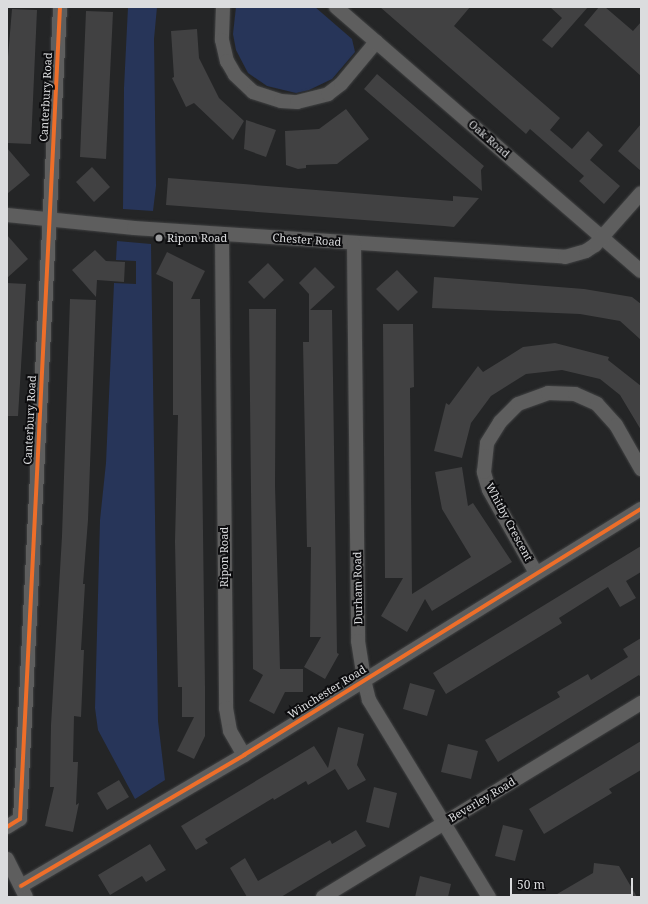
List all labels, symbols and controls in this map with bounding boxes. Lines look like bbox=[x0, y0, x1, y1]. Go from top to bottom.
street label: Canterbury Road bbox=[37, 52, 55, 142]
street label: Oak Road bbox=[466, 118, 512, 160]
place label: Ripon Road bbox=[167, 231, 227, 245]
street label: Chester Road bbox=[272, 231, 342, 249]
marker: Ripon Road bbox=[154, 233, 164, 243]
street label: Canterbury Road bbox=[21, 375, 39, 465]
street label: Whitby Crescent bbox=[483, 481, 535, 563]
street label: Ripon Road bbox=[217, 527, 231, 587]
street label: Durham Road bbox=[351, 551, 365, 625]
street label: Winchester Road bbox=[285, 663, 369, 721]
street label: Beverley Road bbox=[446, 775, 518, 825]
scale bar bbox=[512, 870, 635, 896]
text: 50 m bbox=[517, 876, 545, 893]

